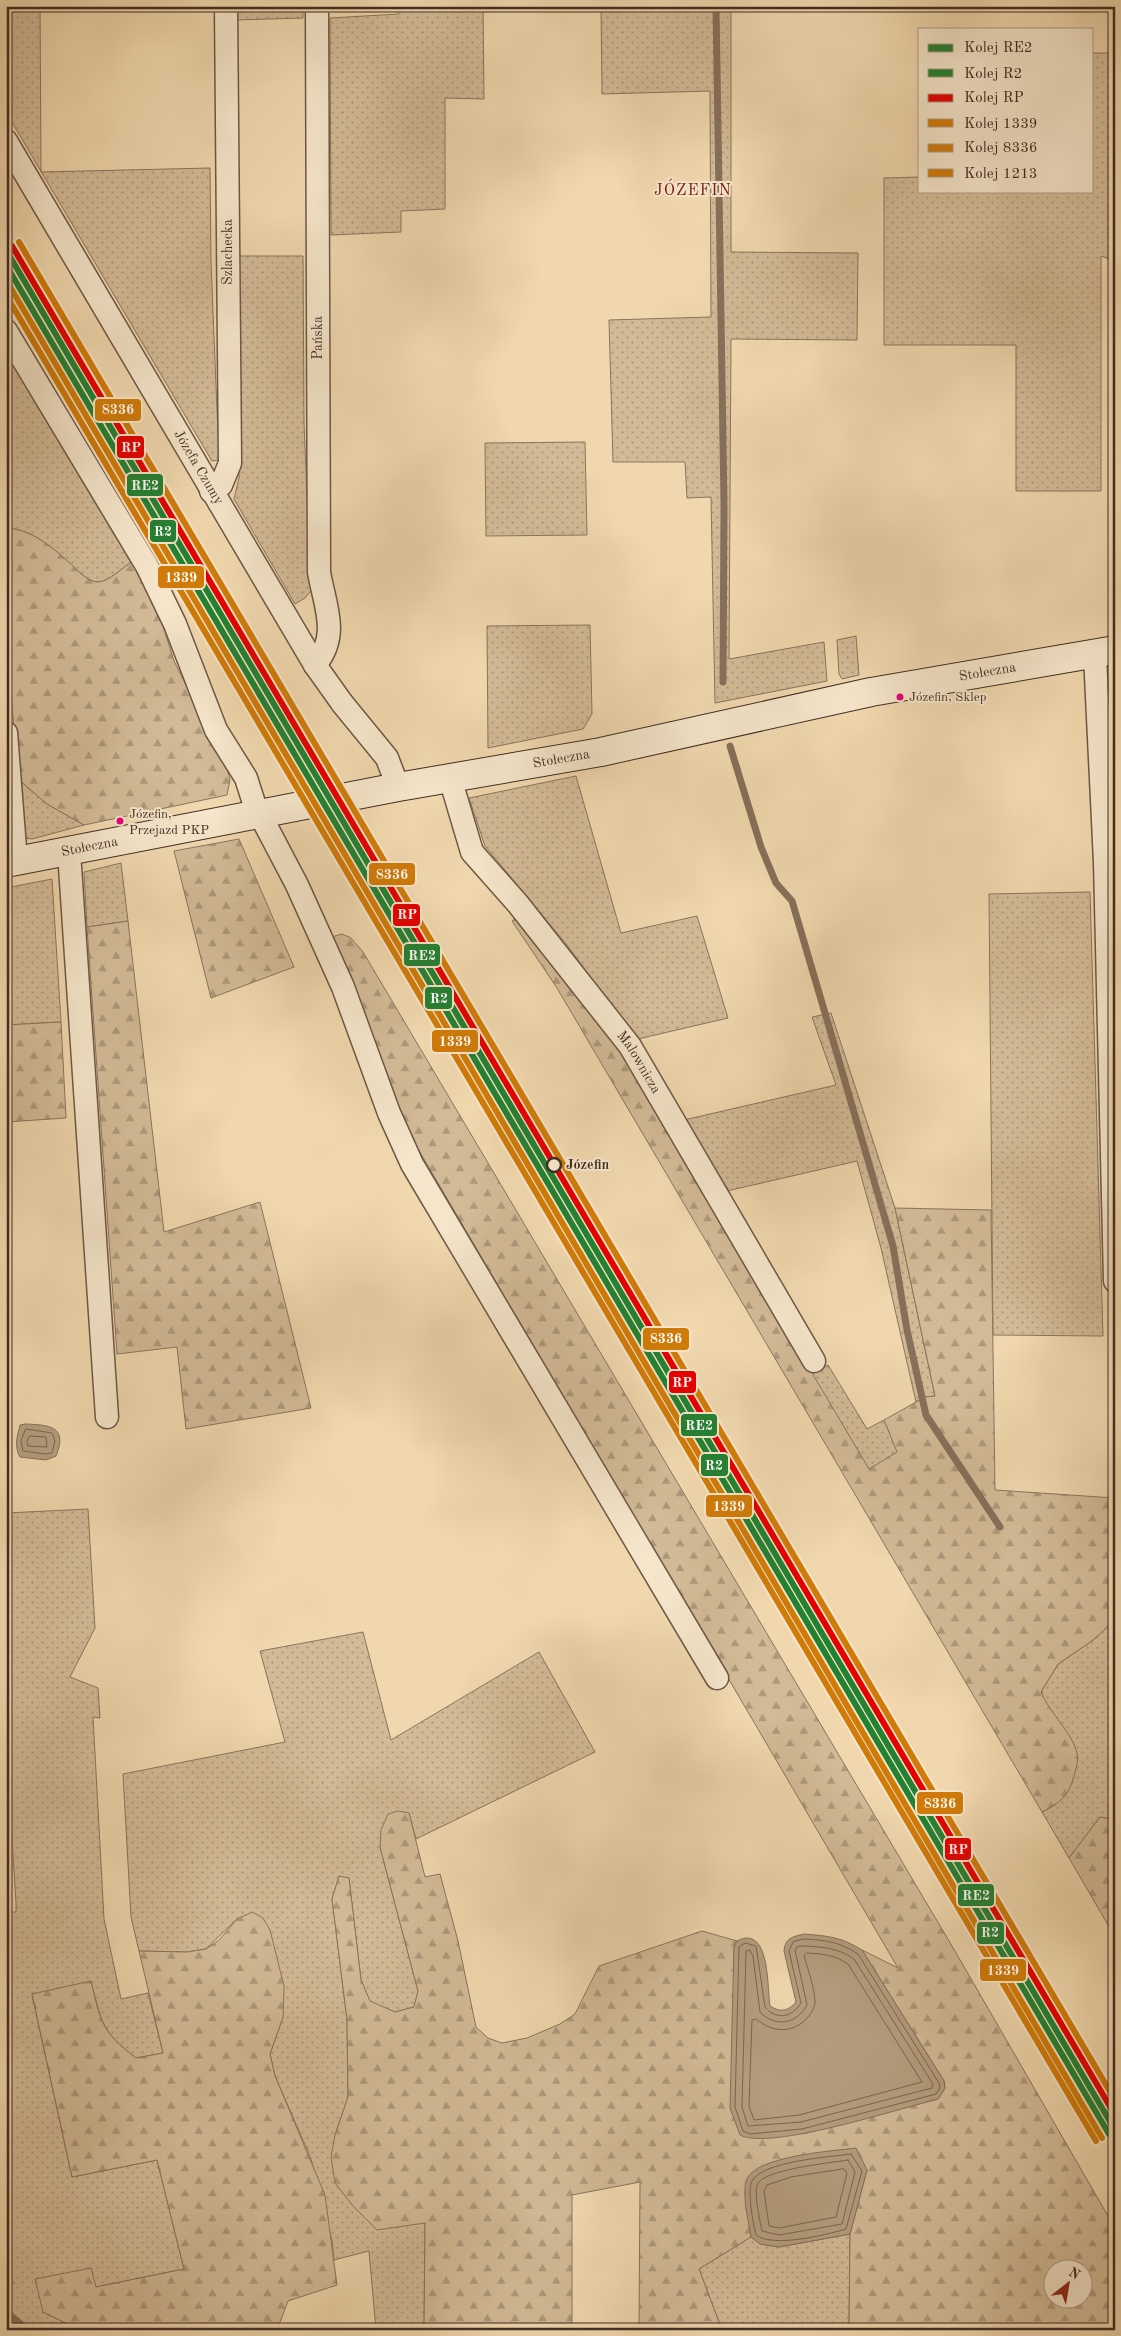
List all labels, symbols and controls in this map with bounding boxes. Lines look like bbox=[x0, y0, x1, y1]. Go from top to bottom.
legend bbox=[918, 28, 1094, 192]
text: Kolej RE2 bbox=[964, 41, 1033, 56]
text: Kolej R2 bbox=[964, 67, 1022, 82]
text: Kolej RP bbox=[964, 91, 1024, 106]
text: Kolej 1339 bbox=[964, 117, 1038, 132]
text: Kolej 8336 bbox=[964, 141, 1038, 156]
text: Kolej 1213 bbox=[964, 167, 1038, 182]
district label: JÓZEFIN bbox=[654, 178, 732, 199]
street label: Szlachecka bbox=[221, 219, 235, 285]
street label: Pańska bbox=[311, 316, 325, 360]
line badge: 8336 bbox=[94, 398, 142, 422]
text: 8336 bbox=[102, 403, 134, 417]
street label: Józefa Czumy bbox=[171, 428, 226, 508]
line badge: RP bbox=[116, 435, 145, 459]
text: RP bbox=[121, 441, 141, 455]
line badge: RE2 bbox=[126, 473, 164, 497]
text: RE2 bbox=[131, 479, 159, 493]
line badge: R2 bbox=[149, 519, 177, 543]
text: R2 bbox=[154, 525, 172, 539]
line badge: 1339 bbox=[157, 565, 205, 589]
text: 1339 bbox=[165, 571, 197, 585]
street label: Stołeczna bbox=[958, 660, 1017, 684]
place label: Józefin, Sklep bbox=[909, 691, 987, 704]
marker: Józefin, Sklep bbox=[895, 692, 905, 702]
street label: Stołeczna bbox=[532, 747, 591, 771]
place label: Józefin, Przejazd PKP bbox=[129, 808, 209, 837]
marker: Józefin, Przejazd PKP bbox=[115, 816, 125, 826]
street label: Stołeczna bbox=[60, 834, 119, 859]
line badge: 8336 bbox=[368, 862, 416, 886]
text: 8336 bbox=[376, 868, 408, 882]
line badge: RP bbox=[392, 903, 421, 927]
text: RP bbox=[397, 908, 417, 922]
line badge: RE2 bbox=[403, 943, 441, 967]
text: RE2 bbox=[408, 949, 436, 963]
line badge: R2 bbox=[424, 986, 453, 1010]
text: R2 bbox=[430, 992, 448, 1006]
street label: Malownicza bbox=[614, 1028, 663, 1096]
line badge: 1339 bbox=[431, 1029, 479, 1053]
text: 1339 bbox=[439, 1035, 471, 1049]
marker: Józefin bbox=[546, 1157, 562, 1173]
place label: Józefin bbox=[566, 1158, 610, 1172]
line badge: 8336 bbox=[642, 1327, 690, 1351]
text: 8336 bbox=[650, 1332, 682, 1346]
line badge: RP bbox=[668, 1370, 697, 1394]
text: RP bbox=[672, 1376, 692, 1390]
line badge: RE2 bbox=[680, 1413, 718, 1437]
text: RE2 bbox=[685, 1419, 713, 1433]
line badge: R2 bbox=[700, 1453, 729, 1477]
text: R2 bbox=[705, 1459, 723, 1473]
line badge: 1339 bbox=[705, 1494, 753, 1518]
text: 1339 bbox=[713, 1500, 745, 1514]
line badge: 8336 bbox=[916, 1791, 964, 1815]
text: 8336 bbox=[924, 1797, 956, 1811]
line badge: RP bbox=[944, 1837, 972, 1861]
text: RP bbox=[948, 1843, 968, 1857]
line badge: RE2 bbox=[957, 1883, 995, 1907]
text: RE2 bbox=[962, 1889, 990, 1903]
line badge: R2 bbox=[976, 1921, 1005, 1945]
text: R2 bbox=[981, 1926, 999, 1940]
line badge: 1339 bbox=[979, 1958, 1027, 1982]
text: 1339 bbox=[987, 1964, 1019, 1978]
north arrow bbox=[1044, 2258, 1094, 2308]
text: N bbox=[1066, 2265, 1083, 2283]

